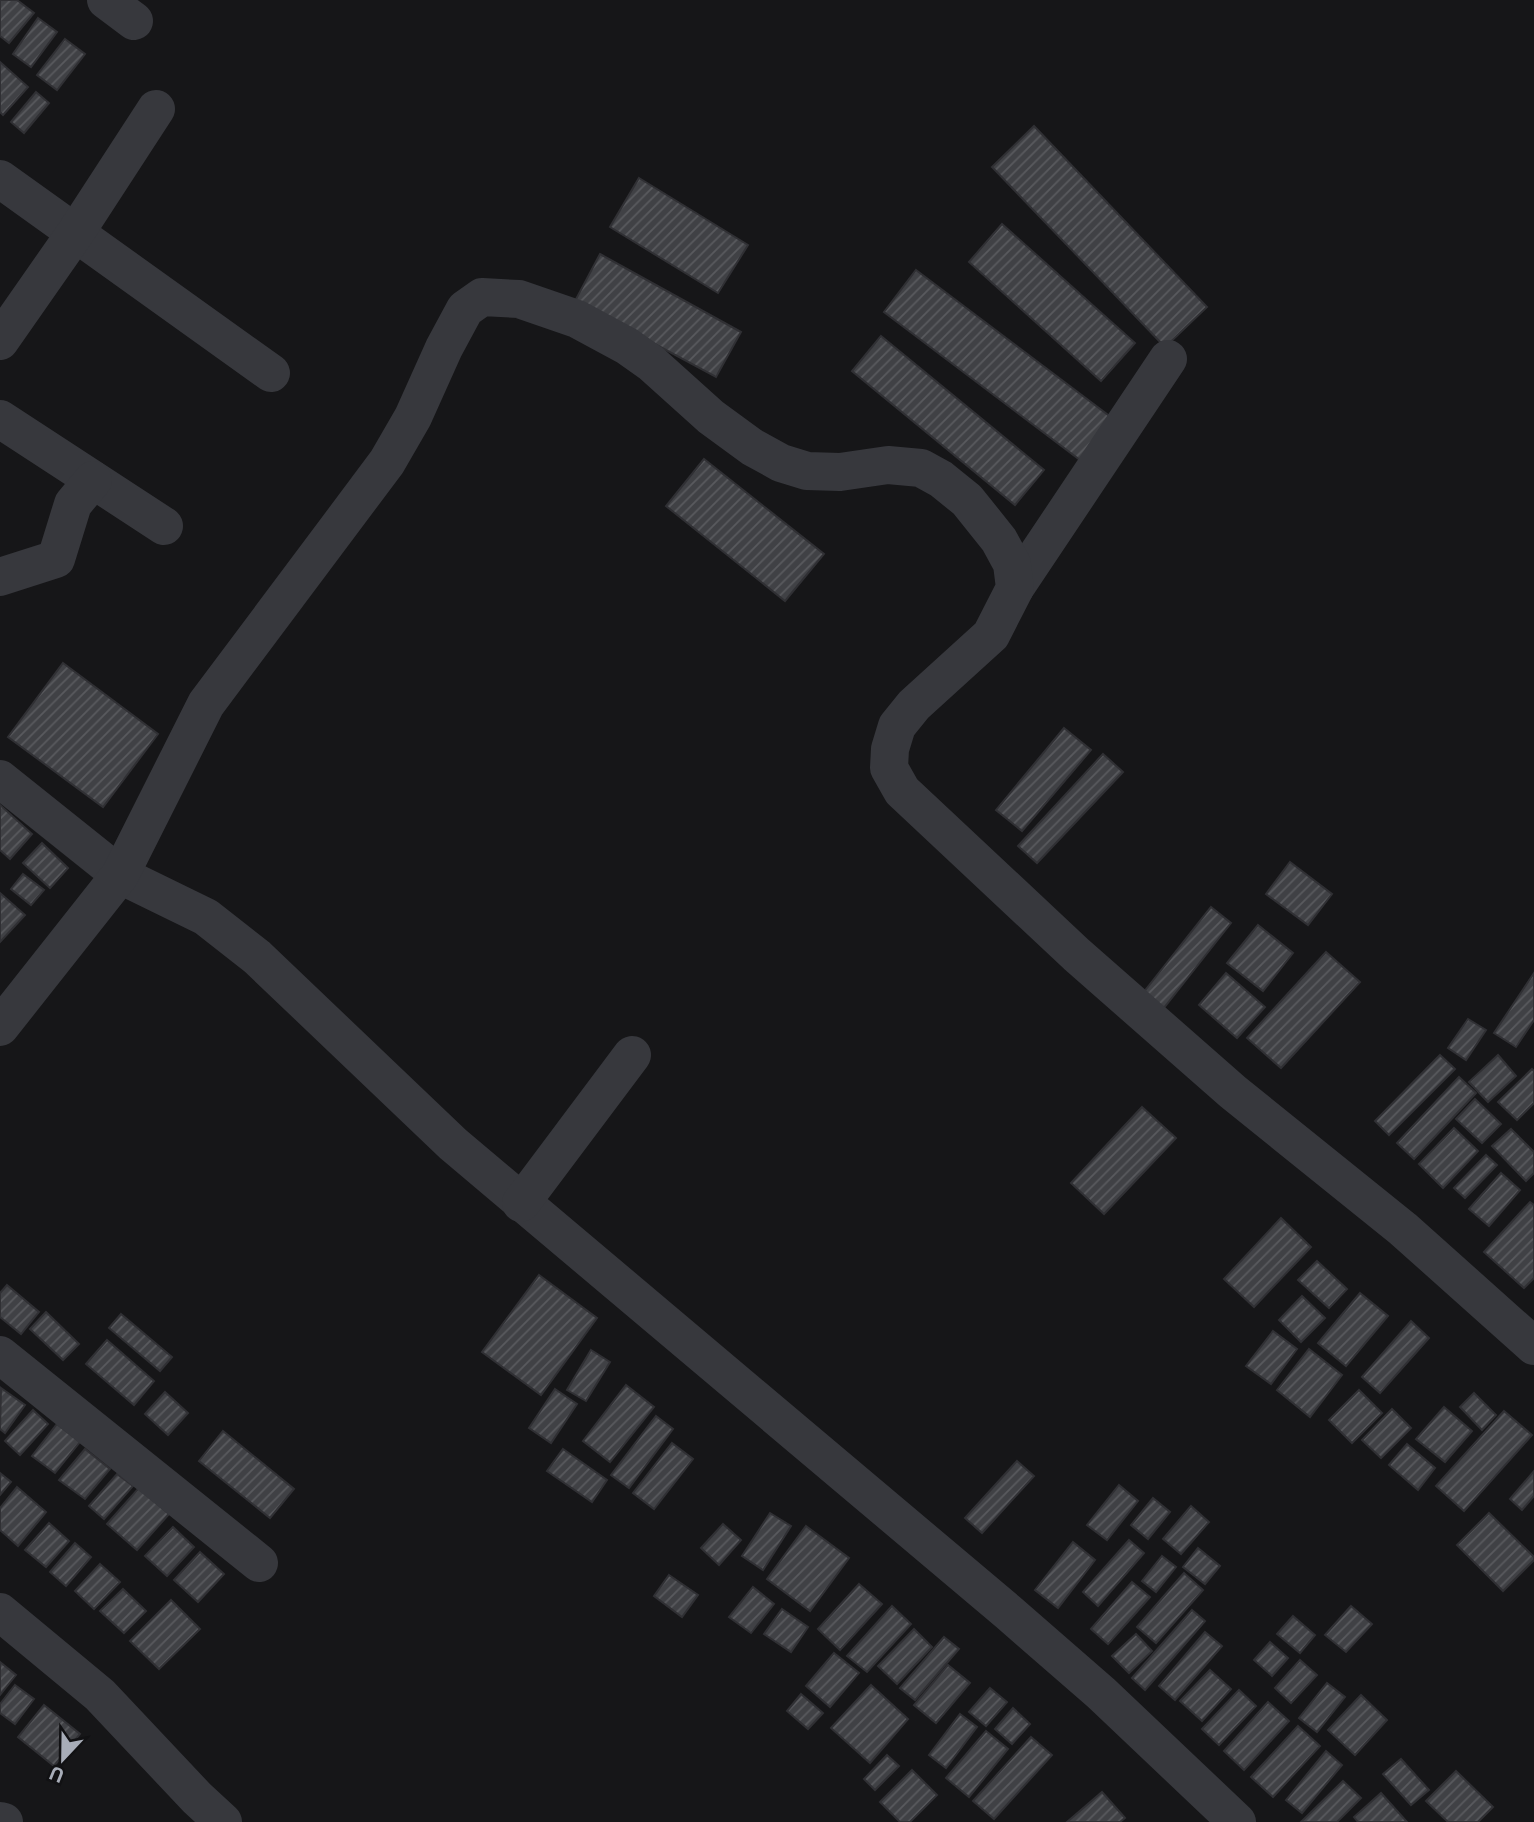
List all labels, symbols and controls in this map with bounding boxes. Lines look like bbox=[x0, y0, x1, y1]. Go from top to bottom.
north arrow bbox=[28, 1724, 98, 1794]
text: U bbox=[46, 1762, 67, 1788]

